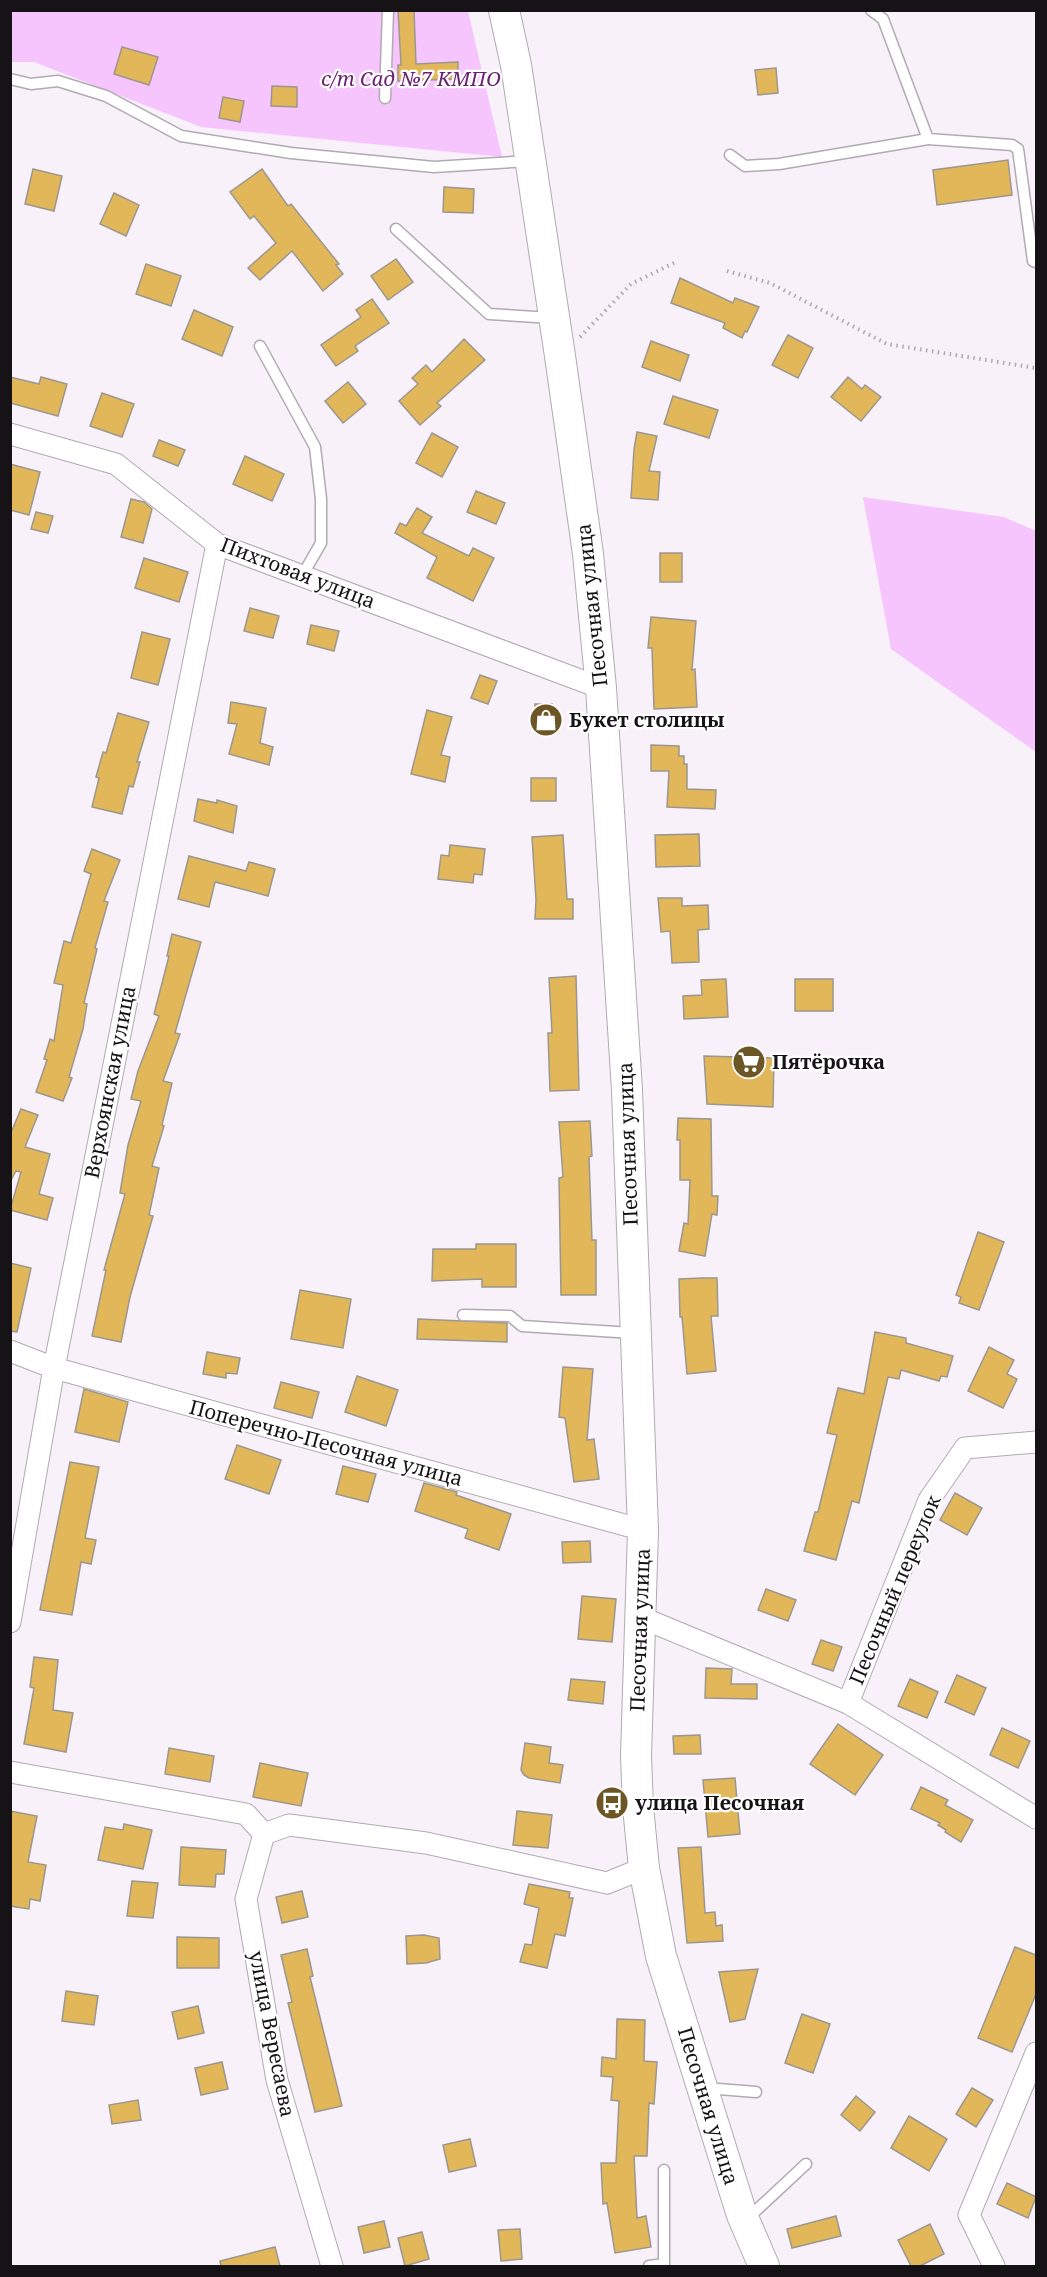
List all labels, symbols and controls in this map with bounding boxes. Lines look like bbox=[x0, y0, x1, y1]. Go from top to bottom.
park label: с/т Сад №7 КМПО bbox=[321, 65, 501, 92]
street label: Песочная улица bbox=[570, 522, 613, 688]
street label: Пихтовая улица bbox=[217, 531, 379, 614]
shop icon: Букет столицы bbox=[528, 702, 564, 738]
place label: Букет столицы bbox=[569, 706, 725, 733]
street label: Верхоянская улица bbox=[78, 983, 141, 1181]
supermarket icon: Пятёрочка bbox=[731, 1044, 767, 1080]
place label: Пятёрочка bbox=[772, 1048, 885, 1075]
street label: Песочная улица bbox=[611, 1062, 644, 1226]
street label: Поперечно-Песочная улица bbox=[186, 1393, 466, 1492]
street label: Песочный переулок bbox=[842, 1491, 947, 1689]
street label: Песочная улица bbox=[623, 1548, 656, 1712]
bus stop icon: улица Песочная bbox=[594, 1785, 630, 1821]
place label: улица Песочная bbox=[635, 1789, 804, 1816]
street label: улица Вересаева bbox=[243, 1949, 302, 2119]
street label: Песочная улица bbox=[672, 2024, 745, 2188]

